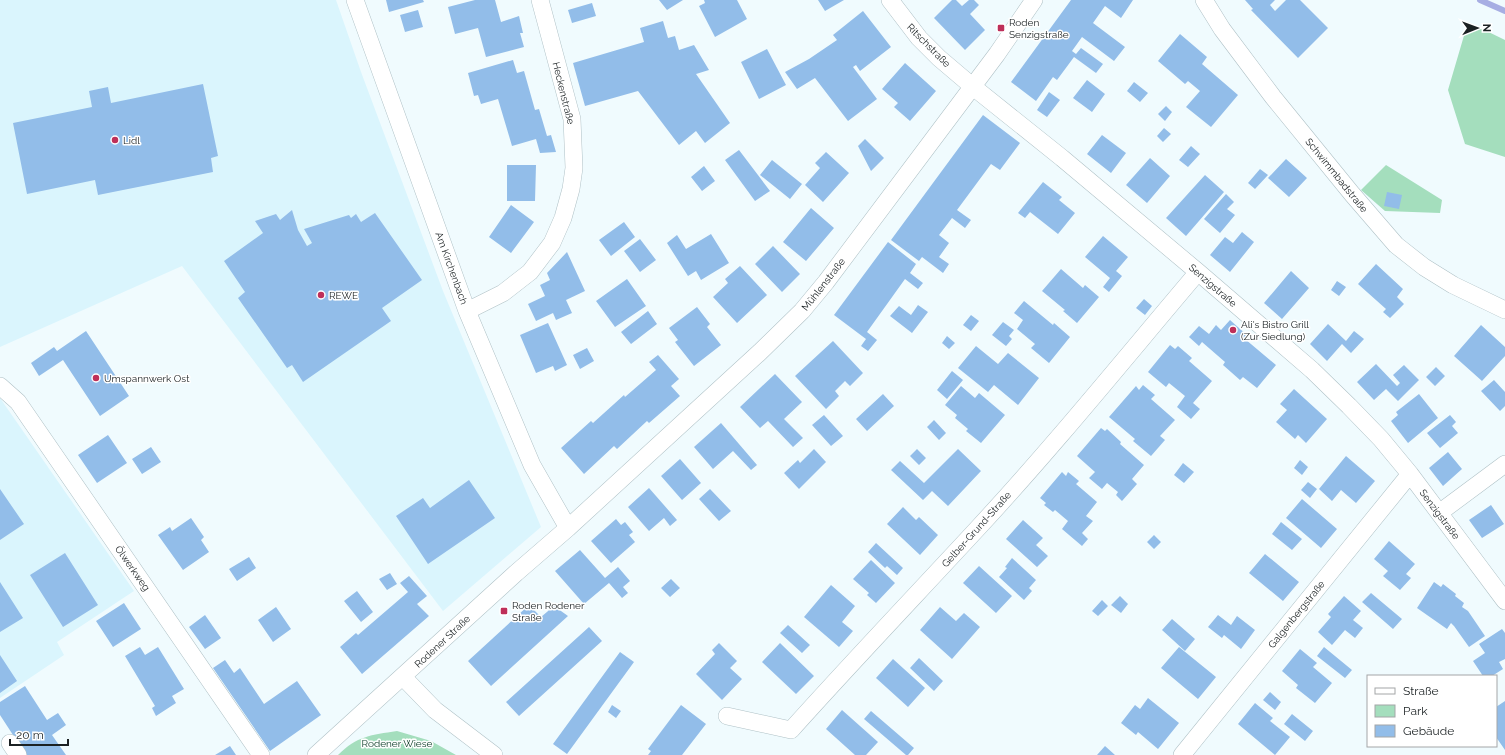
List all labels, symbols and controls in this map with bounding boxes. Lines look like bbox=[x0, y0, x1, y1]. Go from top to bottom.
north arrow bbox=[1457, 8, 1497, 48]
place label: Roden Senzigstraße bbox=[1009, 17, 1069, 40]
street label: Ritschstraße bbox=[905, 21, 953, 69]
marker: Roden Senzigstraße bbox=[996, 23, 1006, 33]
text: N bbox=[1480, 24, 1493, 32]
street label: Heckenstraße bbox=[550, 61, 577, 126]
marker: Lidl bbox=[110, 135, 120, 145]
place label: Lidl bbox=[123, 135, 140, 146]
street label: Schwimmbadstraße bbox=[1303, 136, 1370, 215]
street label: Am Kirchenbach bbox=[433, 230, 470, 306]
street label: Mühlenstraße bbox=[800, 256, 847, 313]
street label: Senzigstraße bbox=[1187, 262, 1239, 309]
marker: REWE bbox=[316, 290, 326, 300]
place label: REWE bbox=[329, 290, 358, 301]
place label: Ali's Bistro Grill (Zur Siedlung) bbox=[1241, 319, 1309, 342]
marker: Ali's Bistro Grill (Zur Siedlung) bbox=[1228, 325, 1238, 335]
marker: Umspannwerk Ost bbox=[91, 373, 101, 383]
place label: Umspannwerk Ost bbox=[104, 373, 190, 384]
street label: Senzigstraße bbox=[1417, 487, 1462, 541]
street label: Gelber-Grund-Straße bbox=[940, 489, 1013, 569]
street label: Ölwerkweg bbox=[113, 544, 152, 593]
street label: Galgenbergstraße bbox=[1266, 578, 1327, 650]
place label: Roden Rodener Straße bbox=[512, 600, 585, 623]
marker: Roden Rodener Straße bbox=[499, 606, 509, 616]
street label: Rodener Straße bbox=[412, 613, 472, 670]
legend bbox=[1367, 675, 1497, 747]
text: Straße bbox=[1403, 684, 1439, 698]
text: Park bbox=[1403, 704, 1428, 718]
scale bar bbox=[10, 721, 68, 747]
text: Gebäude bbox=[1403, 724, 1454, 738]
text: 20 m bbox=[16, 728, 44, 742]
park label: Rodener Wiese bbox=[362, 738, 433, 749]

